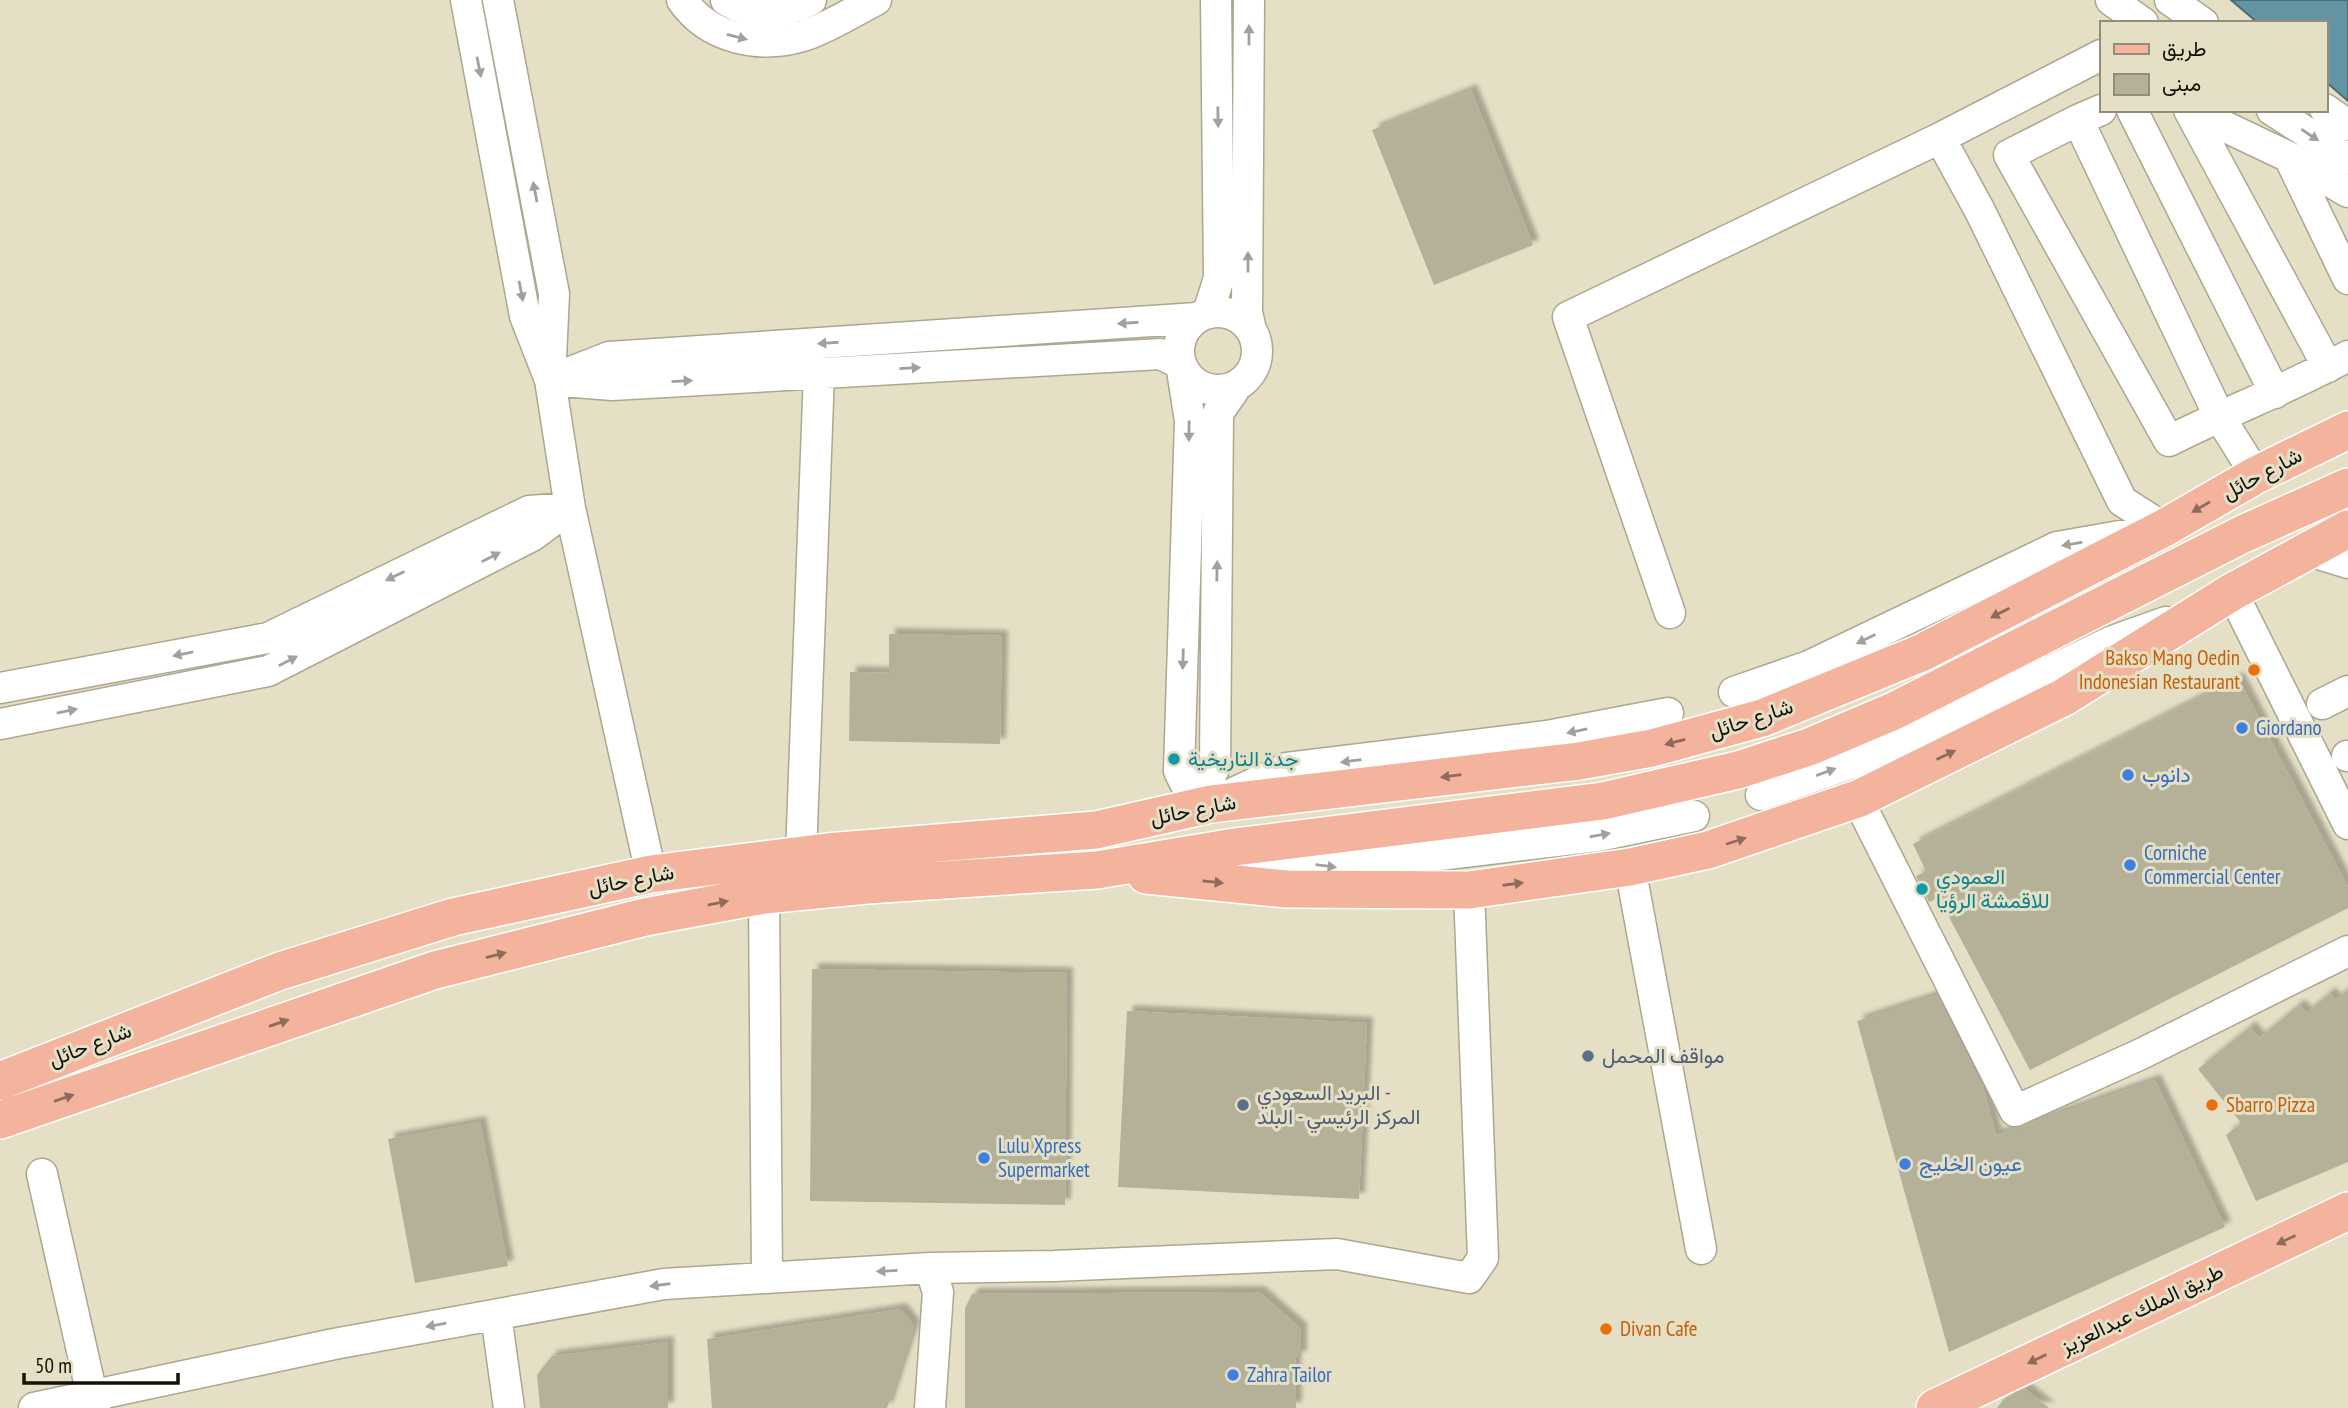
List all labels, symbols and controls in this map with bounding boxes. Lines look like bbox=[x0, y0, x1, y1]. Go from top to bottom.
legend bbox=[2100, 21, 2327, 112]
one-way arrow bbox=[1243, 24, 1255, 46]
one-way arrow bbox=[726, 32, 748, 43]
text: طريق bbox=[2162, 35, 2207, 62]
one-way arrow bbox=[474, 56, 485, 78]
text: مبنى bbox=[2162, 70, 2201, 97]
one-way arrow bbox=[1212, 106, 1224, 128]
one-way arrow bbox=[2300, 129, 2319, 142]
one-way arrow bbox=[529, 181, 540, 203]
one-way arrow bbox=[1242, 251, 1254, 273]
one-way arrow bbox=[515, 280, 526, 302]
one-way arrow bbox=[1117, 317, 1139, 328]
one-way arrow bbox=[817, 337, 839, 348]
one-way arrow bbox=[899, 362, 921, 373]
one-way arrow bbox=[672, 375, 694, 386]
one-way arrow bbox=[1184, 421, 1195, 443]
street label: شارع حائل bbox=[2217, 441, 2307, 507]
one-way arrow bbox=[2191, 501, 2210, 513]
one-way arrow bbox=[2061, 539, 2083, 550]
one-way arrow bbox=[481, 552, 501, 563]
one-way arrow bbox=[1211, 560, 1223, 582]
one-way arrow bbox=[385, 570, 405, 582]
one-way arrow bbox=[1990, 607, 2009, 619]
one-way arrow bbox=[1856, 633, 1876, 644]
place label: Bakso Mang Oedin Indonesian Restaurant bbox=[2079, 644, 2240, 695]
one-way arrow bbox=[1177, 648, 1188, 670]
one-way arrow bbox=[172, 649, 194, 660]
one-way arrow bbox=[278, 655, 298, 666]
marker: Bakso Mang Oedin Indonesian Restaurant bbox=[2246, 662, 2262, 678]
street label: شارع حائل bbox=[1705, 692, 1797, 746]
one-way arrow bbox=[56, 705, 78, 716]
place label: Giordano bbox=[2256, 714, 2322, 741]
marker: Giordano bbox=[2234, 720, 2250, 736]
one-way arrow bbox=[1566, 725, 1588, 736]
one-way arrow bbox=[1664, 737, 1686, 748]
place label: جدة التاريخية bbox=[1188, 745, 1298, 772]
one-way arrow bbox=[1936, 749, 1956, 761]
marker: جدة التاريخية bbox=[1166, 751, 1182, 767]
one-way arrow bbox=[1340, 755, 1362, 766]
place label: دانوب bbox=[2142, 761, 2191, 788]
one-way arrow bbox=[1815, 766, 1836, 777]
marker: دانوب bbox=[2120, 767, 2136, 783]
one-way arrow bbox=[1439, 770, 1461, 781]
street label: شارع حائل bbox=[1148, 788, 1238, 832]
one-way arrow bbox=[1589, 829, 1611, 840]
one-way arrow bbox=[1726, 835, 1747, 846]
place label: Corniche Commercial Center bbox=[2144, 839, 2281, 890]
marker: Corniche Commercial Center bbox=[2122, 857, 2138, 873]
street label: شارع حائل bbox=[586, 858, 676, 902]
one-way arrow bbox=[1315, 861, 1337, 872]
place label: العمودي للاقمشة الرؤيا bbox=[1936, 863, 2050, 914]
one-way arrow bbox=[1202, 877, 1224, 888]
one-way arrow bbox=[1503, 878, 1525, 889]
marker: العمودي للاقمشة الرؤيا bbox=[1914, 881, 1930, 897]
one-way arrow bbox=[707, 898, 729, 909]
one-way arrow bbox=[485, 949, 507, 960]
street label: شارع حائل bbox=[44, 1016, 136, 1074]
one-way arrow bbox=[269, 1017, 290, 1028]
place label: مواقف المحمل bbox=[1602, 1042, 1724, 1069]
marker: مواقف المحمل bbox=[1580, 1048, 1596, 1064]
place label: البريد السعودي - المركز الرئيسي - البلد bbox=[1257, 1079, 1420, 1134]
place label: Sbarro Pizza bbox=[2226, 1091, 2315, 1118]
one-way arrow bbox=[54, 1092, 75, 1103]
marker: البريد السعودي - المركز الرئيسي - البلد bbox=[1235, 1097, 1251, 1113]
marker: Sbarro Pizza bbox=[2204, 1097, 2220, 1113]
place label: Lulu Xpress Supermarket bbox=[998, 1132, 1090, 1183]
marker: Lulu Xpress Supermarket bbox=[976, 1150, 992, 1166]
place label: عيون الخليج bbox=[1919, 1150, 2022, 1178]
marker: عيون الخليج bbox=[1897, 1156, 1913, 1172]
one-way arrow bbox=[2276, 1234, 2296, 1246]
street label: طريق الملك عبدالعزيز bbox=[2055, 1257, 2228, 1360]
one-way arrow bbox=[876, 1265, 898, 1276]
one-way arrow bbox=[649, 1280, 671, 1291]
place label: Divan Cafe bbox=[1620, 1315, 1697, 1342]
one-way arrow bbox=[425, 1320, 447, 1331]
marker: Divan Cafe bbox=[1598, 1321, 1614, 1337]
scale bar bbox=[24, 1342, 178, 1386]
text: 50 m bbox=[35, 1352, 72, 1379]
one-way arrow bbox=[2027, 1354, 2047, 1365]
place label: Zahra Tailor bbox=[1247, 1361, 1332, 1388]
marker: Zahra Tailor bbox=[1225, 1367, 1241, 1383]

